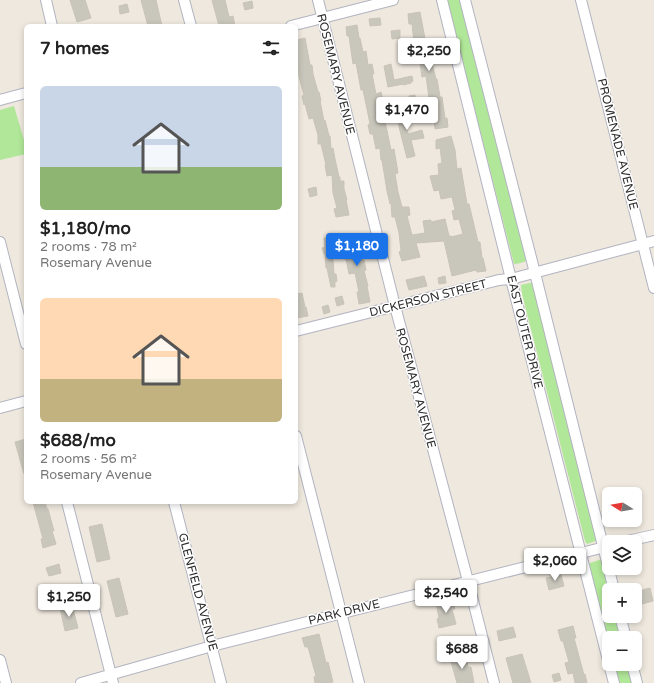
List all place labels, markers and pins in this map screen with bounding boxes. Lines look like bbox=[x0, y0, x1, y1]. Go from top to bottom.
pin: $2,250 bbox=[396, 38, 462, 72]
pin: $1,470 bbox=[374, 97, 440, 131]
pin: $1,180 bbox=[324, 233, 390, 267]
pin: $2,060 bbox=[522, 548, 588, 582]
pin: $2,540 bbox=[413, 580, 479, 614]
pin: $1,250 bbox=[36, 584, 102, 618]
pin: $688 bbox=[438, 636, 486, 670]

